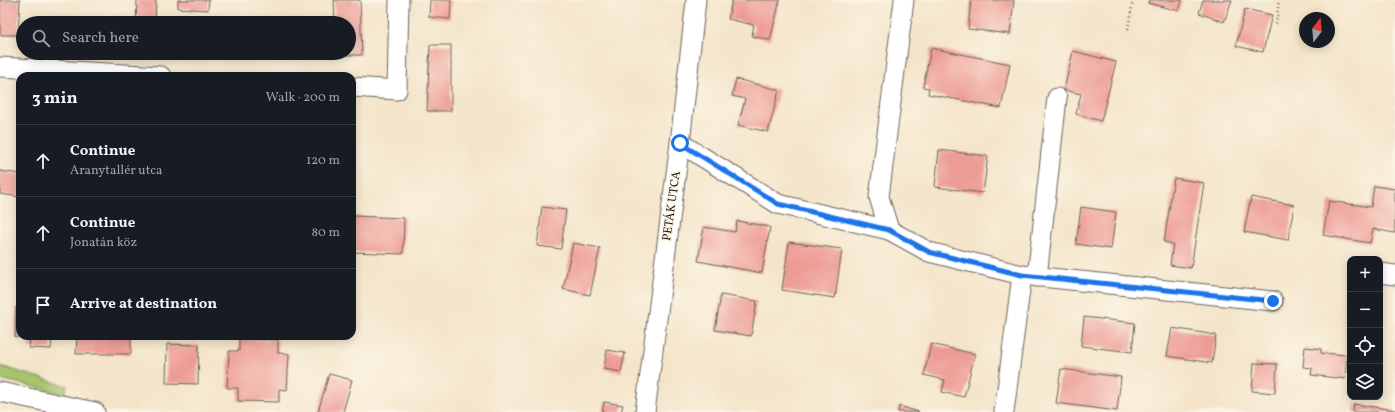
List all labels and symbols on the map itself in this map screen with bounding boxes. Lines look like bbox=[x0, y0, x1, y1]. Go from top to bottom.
north arrow bbox=[1299, 12, 1335, 48]
route start bbox=[671, 134, 689, 152]
street label: PETÁK UTCA bbox=[658, 169, 685, 242]
route end bbox=[1264, 292, 1282, 310]

